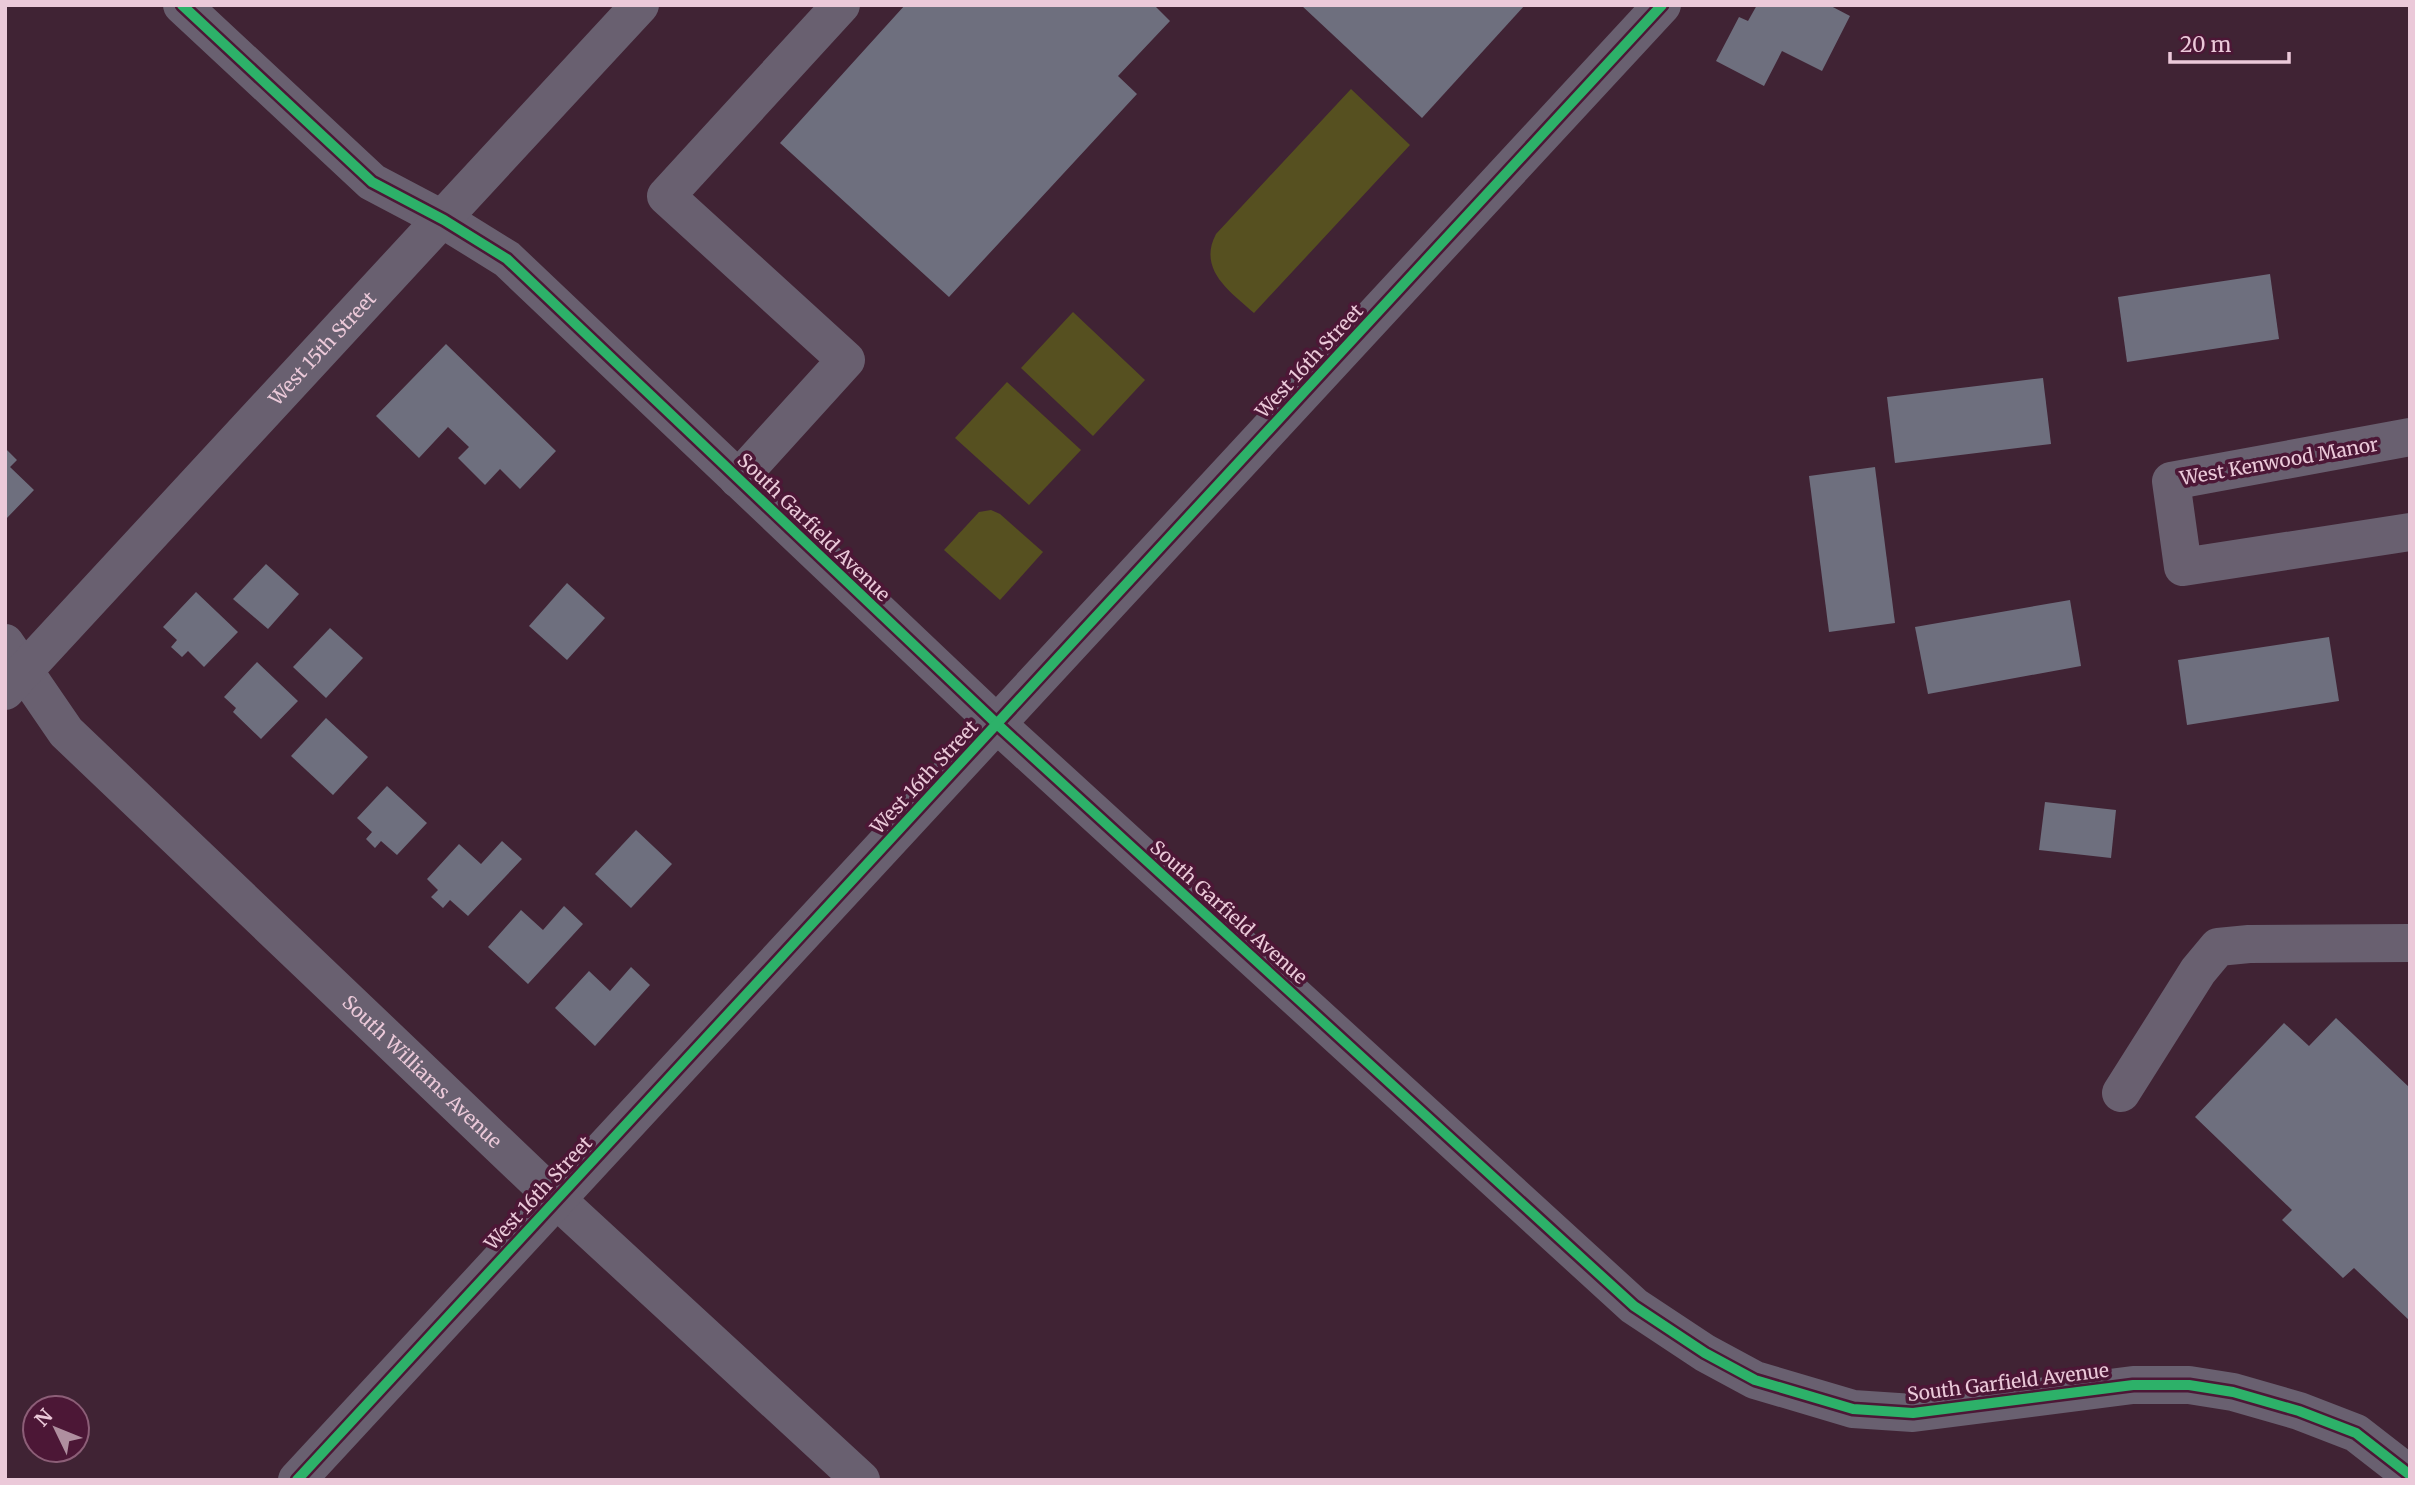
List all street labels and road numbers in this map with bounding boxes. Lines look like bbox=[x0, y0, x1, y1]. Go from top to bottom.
street label: West 15th Street bbox=[263, 286, 381, 411]
street label: West 16th Street bbox=[1249, 299, 1368, 424]
street label: West Kenwood Manor bbox=[2177, 432, 2380, 490]
street label: South Garfield Avenue bbox=[733, 448, 895, 606]
street label: West 16th Street bbox=[864, 715, 983, 840]
street label: South Garfield Avenue bbox=[1146, 835, 1313, 989]
street label: South Williams Avenue bbox=[338, 990, 507, 1153]
street label: West 16th Street bbox=[478, 1131, 597, 1256]
street label: South Garfield Avenue bbox=[1906, 1358, 2110, 1406]

